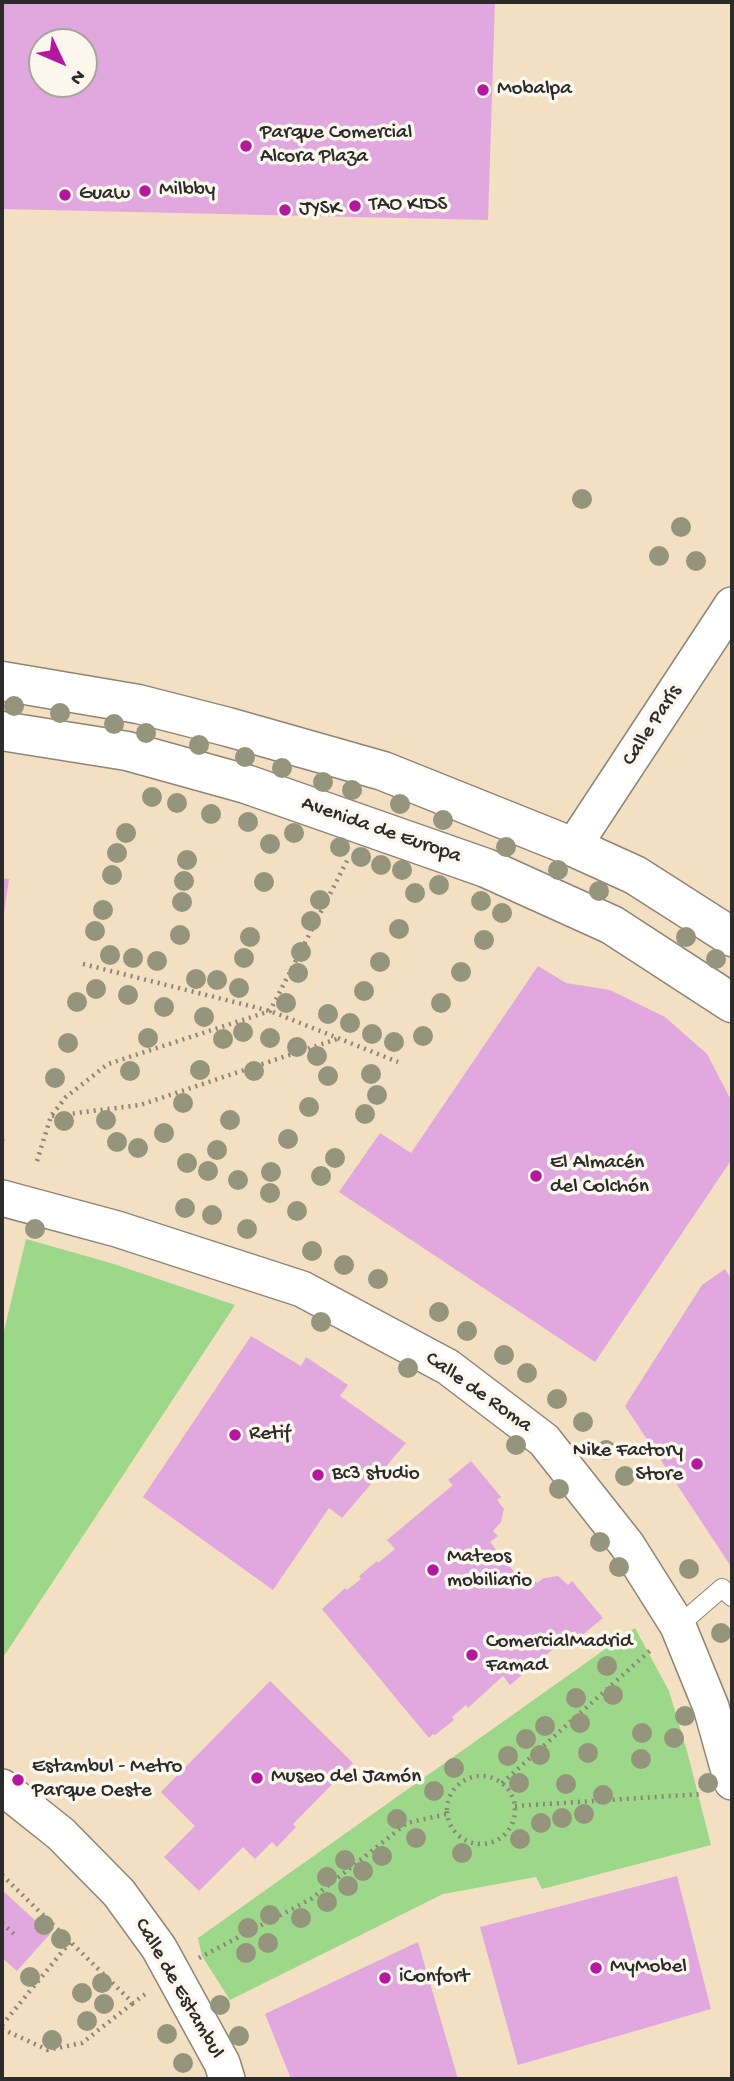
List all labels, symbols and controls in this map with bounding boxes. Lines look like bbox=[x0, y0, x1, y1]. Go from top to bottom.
north arrow bbox=[28, 28, 98, 98]
text: N bbox=[64, 64, 90, 89]
place label: Mobalpa bbox=[497, 77, 572, 103]
marker: Mobalpa bbox=[475, 82, 491, 98]
place label: Parque Comercial Alcora Plaza bbox=[260, 121, 412, 171]
marker: Parque Comercial Alcora Plaza bbox=[238, 138, 254, 154]
place label: Milbby bbox=[159, 178, 215, 204]
place label: Guaw bbox=[79, 182, 130, 208]
marker: Milbby bbox=[137, 183, 153, 199]
marker: Guaw bbox=[57, 187, 73, 203]
place label: TAO KIDS bbox=[369, 193, 447, 219]
place label: JYSK bbox=[299, 197, 341, 223]
marker: TAO KIDS bbox=[347, 198, 363, 214]
marker: JYSK bbox=[277, 202, 293, 218]
street label: Calle París bbox=[618, 681, 688, 771]
street label: Avenida de Europa bbox=[298, 792, 464, 870]
place label: El Almacén del Colchón bbox=[550, 1151, 649, 1201]
marker: El Almacén del Colchón bbox=[528, 1168, 544, 1184]
street label: Calle de Roma bbox=[420, 1347, 536, 1439]
place label: Retif bbox=[249, 1422, 290, 1448]
marker: Retif bbox=[227, 1427, 243, 1443]
place label: Nike Factory Store bbox=[573, 1439, 683, 1489]
marker: Nike Factory Store bbox=[689, 1456, 705, 1472]
place label: Bc3 studio bbox=[332, 1462, 420, 1488]
marker: Bc3 studio bbox=[310, 1467, 326, 1483]
place label: Mateos mobiliario bbox=[447, 1545, 532, 1595]
marker: Mateos mobiliario bbox=[425, 1562, 441, 1578]
place label: ComercialMadrid Famad bbox=[486, 1630, 632, 1680]
marker: ComercialMadrid Famad bbox=[464, 1647, 480, 1663]
place label: Estambul - Metro Parque Oeste bbox=[32, 1755, 182, 1805]
place label: Museo del Jamón bbox=[271, 1765, 421, 1791]
marker: Museo del Jamón bbox=[249, 1770, 265, 1786]
marker: Estambul - Metro Parque Oeste bbox=[10, 1772, 26, 1788]
street label: Calle de Estambul bbox=[128, 1914, 228, 2064]
place label: MyMobel bbox=[610, 1955, 687, 1981]
marker: MyMobel bbox=[588, 1960, 604, 1976]
place label: iConfort bbox=[399, 1965, 469, 1991]
marker: iConfort bbox=[377, 1970, 393, 1986]

